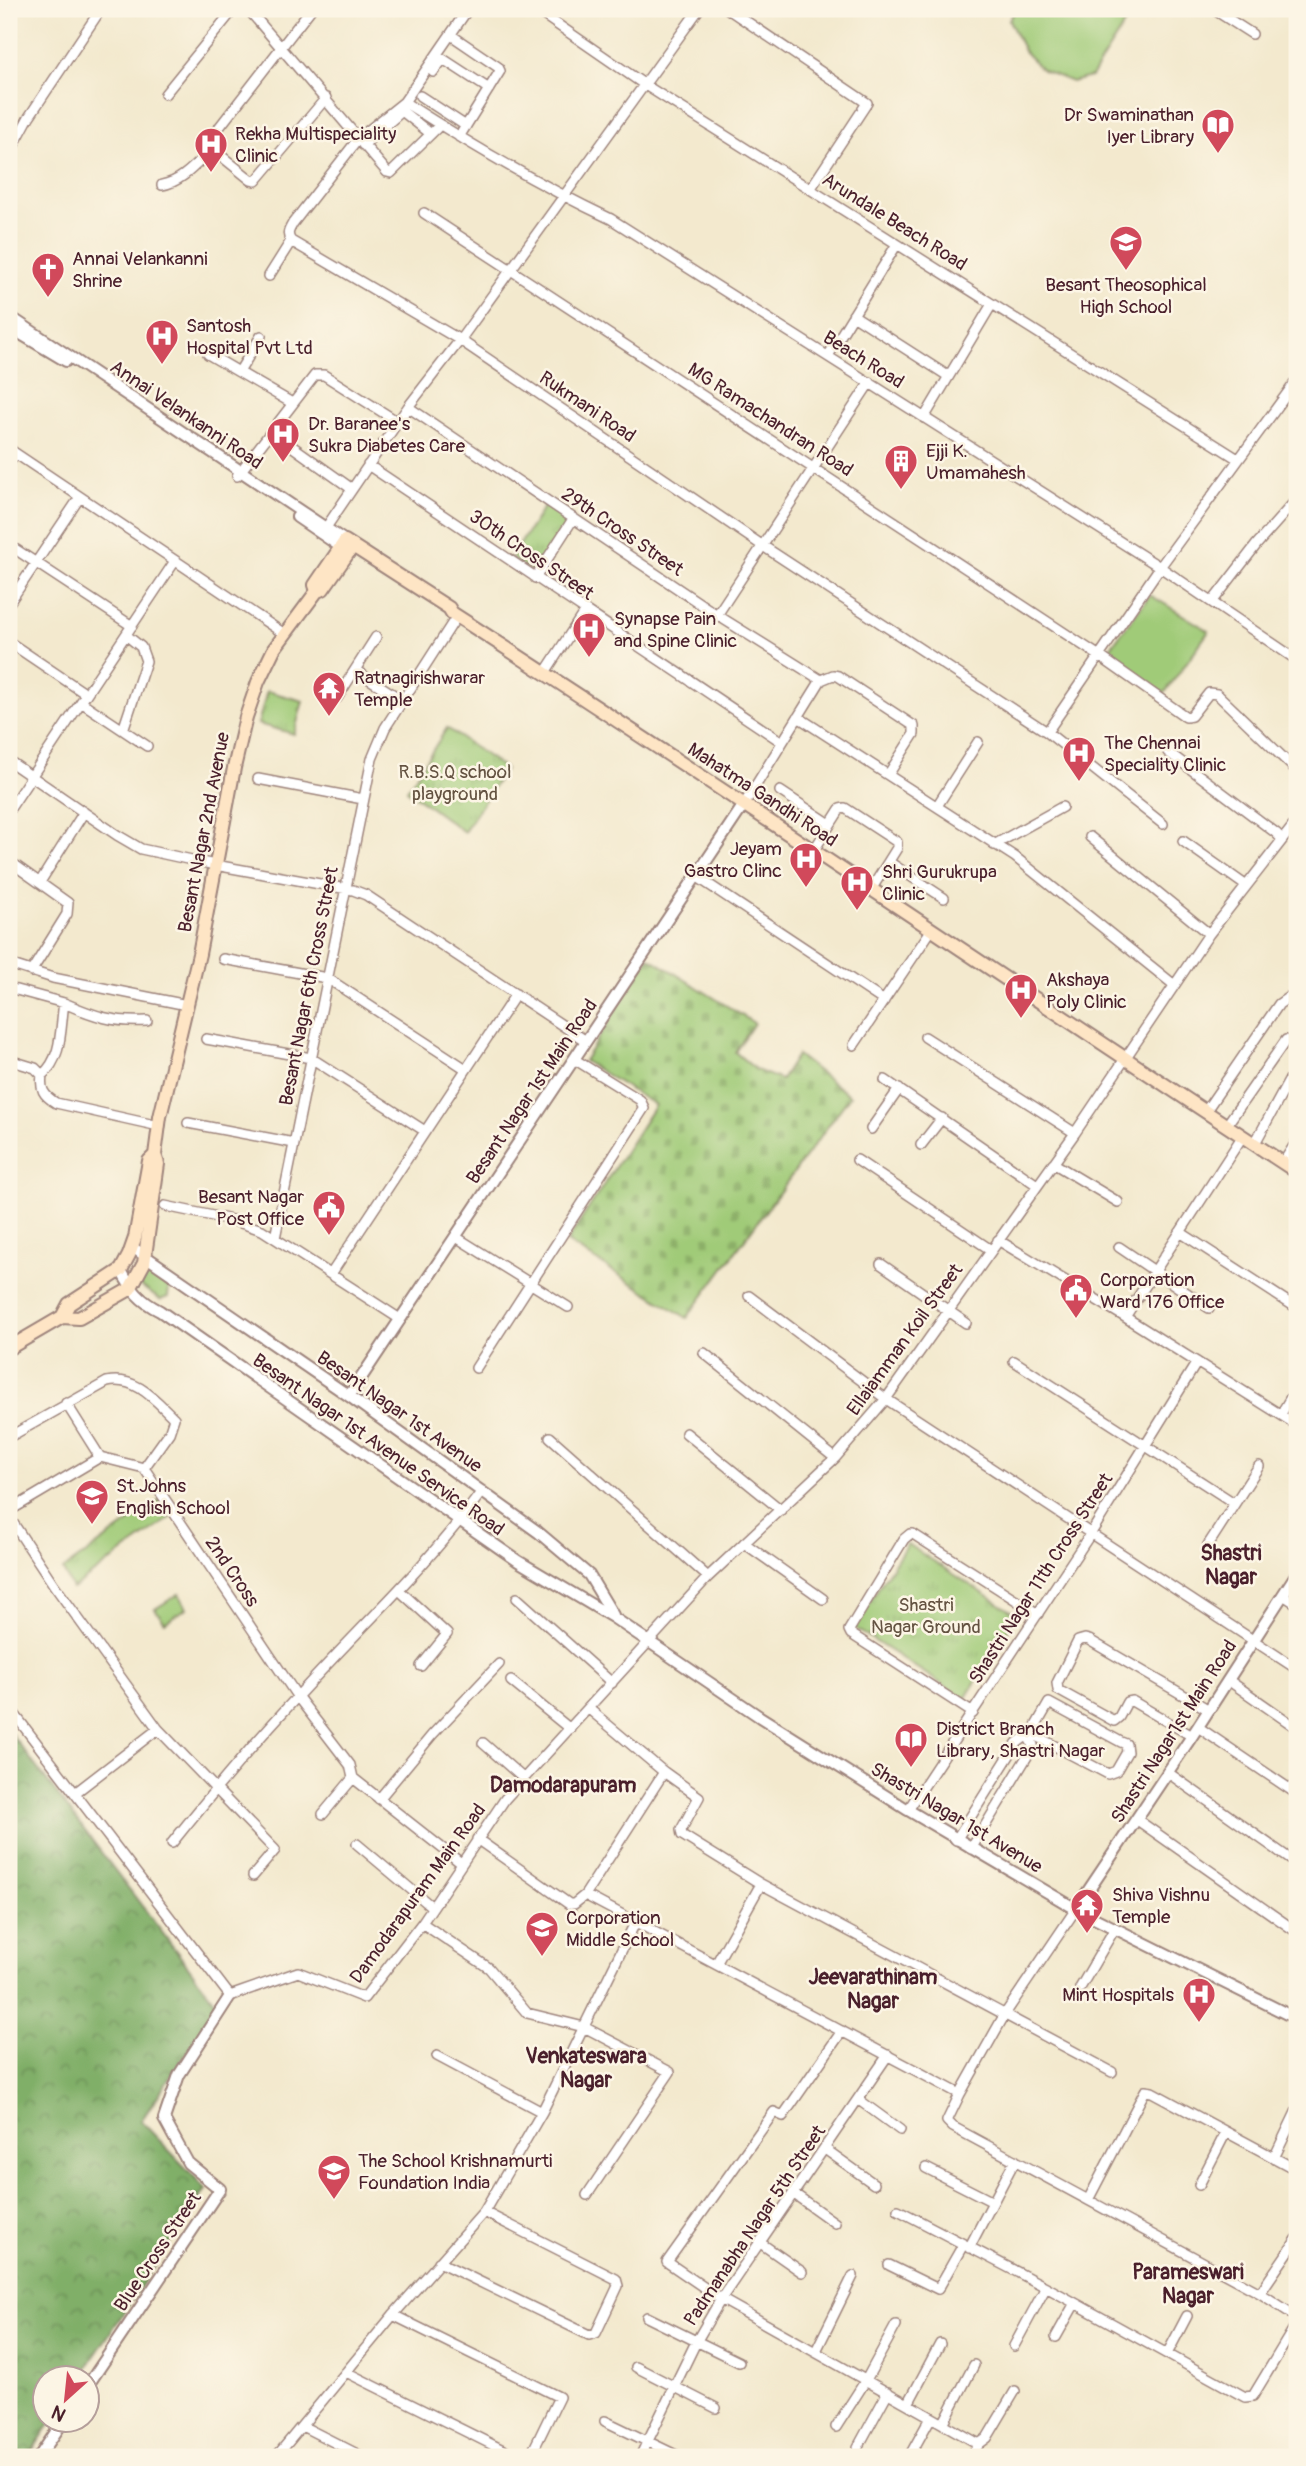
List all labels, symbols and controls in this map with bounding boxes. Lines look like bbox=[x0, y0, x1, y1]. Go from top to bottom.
place label: Dr Swaminathan Iyer Library bbox=[1064, 103, 1194, 149]
library icon: Dr Swaminathan Iyer Library bbox=[1199, 106, 1237, 155]
place label: Rekha Multispeciality Clinic bbox=[235, 122, 396, 168]
hospital icon: Rekha Multispeciality Clinic bbox=[192, 125, 230, 174]
street label: Arundale Beach Road bbox=[817, 168, 971, 276]
school or university icon: Besant Theosophical High School bbox=[1107, 223, 1145, 272]
place label: Annai Velankanni Shrine bbox=[72, 247, 208, 293]
church icon: Annai Velankanni Shrine bbox=[29, 250, 67, 299]
place label: Besant Theosophical High School bbox=[1045, 273, 1207, 319]
place label: Santosh Hospital Pvt Ltd bbox=[186, 314, 313, 360]
hospital icon: Santosh Hospital Pvt Ltd bbox=[143, 317, 181, 366]
street label: Beach Road bbox=[819, 326, 908, 394]
street label: Annai Velankanni Road bbox=[106, 355, 267, 475]
street label: MG Ramachandran Road bbox=[683, 357, 858, 482]
street label: Rukmani Road bbox=[535, 366, 640, 448]
place label: Dr. Baranee's Sukra Diabetes Care bbox=[308, 412, 466, 458]
hospital icon: Dr. Baranee's Sukra Diabetes Care bbox=[264, 415, 302, 464]
place label: Ejji K. Umamahesh bbox=[926, 439, 1026, 485]
building icon: Ejji K. Umamahesh bbox=[882, 442, 920, 491]
street label: 29th Cross Street bbox=[557, 482, 688, 582]
street label: 30th Cross Street bbox=[465, 504, 599, 606]
place label: Synapse Pain and Spine Clinic bbox=[614, 607, 738, 653]
hospital icon: Synapse Pain and Spine Clinic bbox=[570, 610, 608, 659]
place label: Ratnagirishwarar Temple bbox=[354, 666, 485, 712]
temple icon: Ratnagirishwarar Temple bbox=[310, 669, 348, 718]
street label: Besant Nagar 2nd Avenue bbox=[173, 729, 235, 934]
place label: The Chennai Speciality Clinic bbox=[1104, 731, 1227, 777]
hospital icon: The Chennai Speciality Clinic bbox=[1060, 734, 1098, 783]
street label: Mahatma Gandhi Road bbox=[683, 737, 842, 852]
park label: R.B.S.Q school playground bbox=[398, 760, 512, 806]
place label: Jeyam Gastro Clinc bbox=[684, 837, 782, 883]
hospital icon: Jeyam Gastro Clinc bbox=[787, 840, 825, 889]
place label: Shri Gurukrupa Clinic bbox=[882, 860, 997, 906]
hospital icon: Shri Gurukrupa Clinic bbox=[838, 863, 876, 912]
street label: Besant Nagar 6th Cross Street bbox=[274, 864, 344, 1108]
place label: Akshaya Poly Clinic bbox=[1046, 968, 1127, 1014]
hospital icon: Akshaya Poly Clinic bbox=[1002, 971, 1040, 1020]
street label: Besant Nagar 1st Main Road bbox=[461, 995, 603, 1189]
place label: Besant Nagar Post Office bbox=[198, 1185, 305, 1231]
public building icon: Besant Nagar Post Office bbox=[310, 1188, 348, 1237]
street label: Ellaiamman Koil Street bbox=[842, 1259, 968, 1420]
place label: Corporation Ward 176 Office bbox=[1100, 1268, 1225, 1314]
public building icon: Corporation Ward 176 Office bbox=[1057, 1271, 1095, 1320]
street label: Besant Nagar 1st Avenue bbox=[312, 1346, 487, 1478]
street label: Besant Nagar 1st Avenue Service Road bbox=[248, 1348, 509, 1541]
street label: Shastri Nagar 11th Cross Street bbox=[964, 1468, 1118, 1689]
place label: St.Johns English School bbox=[116, 1474, 230, 1520]
school or university icon: St.Johns English School bbox=[73, 1477, 111, 1526]
street label: 2nd Cross bbox=[200, 1532, 265, 1612]
district label: Shastri Nagar bbox=[1201, 1540, 1262, 1591]
park label: Shastri Nagar Ground bbox=[871, 1593, 981, 1639]
street label: Shastri Nagar1st Main Road bbox=[1106, 1635, 1242, 1828]
place label: District Branch Library, Shastri Nagar bbox=[936, 1717, 1105, 1763]
library icon: District Branch Library, Shastri Nagar bbox=[892, 1720, 930, 1769]
street label: Shastri Nagar 1st Avenue bbox=[866, 1757, 1047, 1879]
district label: Damodarapuram bbox=[490, 1772, 637, 1799]
street label: Damodarapuram Main Road bbox=[344, 1799, 491, 1988]
place label: Shiva Vishnu Temple bbox=[1112, 1883, 1210, 1929]
temple icon: Shiva Vishnu Temple bbox=[1068, 1886, 1106, 1935]
place label: Corporation Middle School bbox=[566, 1906, 674, 1952]
school or university icon: Corporation Middle School bbox=[523, 1909, 561, 1958]
district label: Jeevarathinam Nagar bbox=[809, 1964, 938, 2015]
hospital icon: Mint Hospitals bbox=[1180, 1975, 1218, 2024]
place label: Mint Hospitals bbox=[1062, 1983, 1175, 2007]
district label: Venkateswara Nagar bbox=[525, 2043, 647, 2094]
street label: Padmanabha Nagar 5th Street bbox=[679, 2120, 831, 2331]
place label: The School Krishnamurti Foundation India bbox=[358, 2149, 553, 2195]
school or university icon: The School Krishnamurti Foundation India bbox=[315, 2152, 353, 2201]
street label: Blue Cross Street bbox=[109, 2187, 207, 2316]
district label: Parameswari Nagar bbox=[1132, 2259, 1244, 2310]
north arrow bbox=[32, 2364, 102, 2434]
text: N bbox=[47, 2400, 70, 2427]

